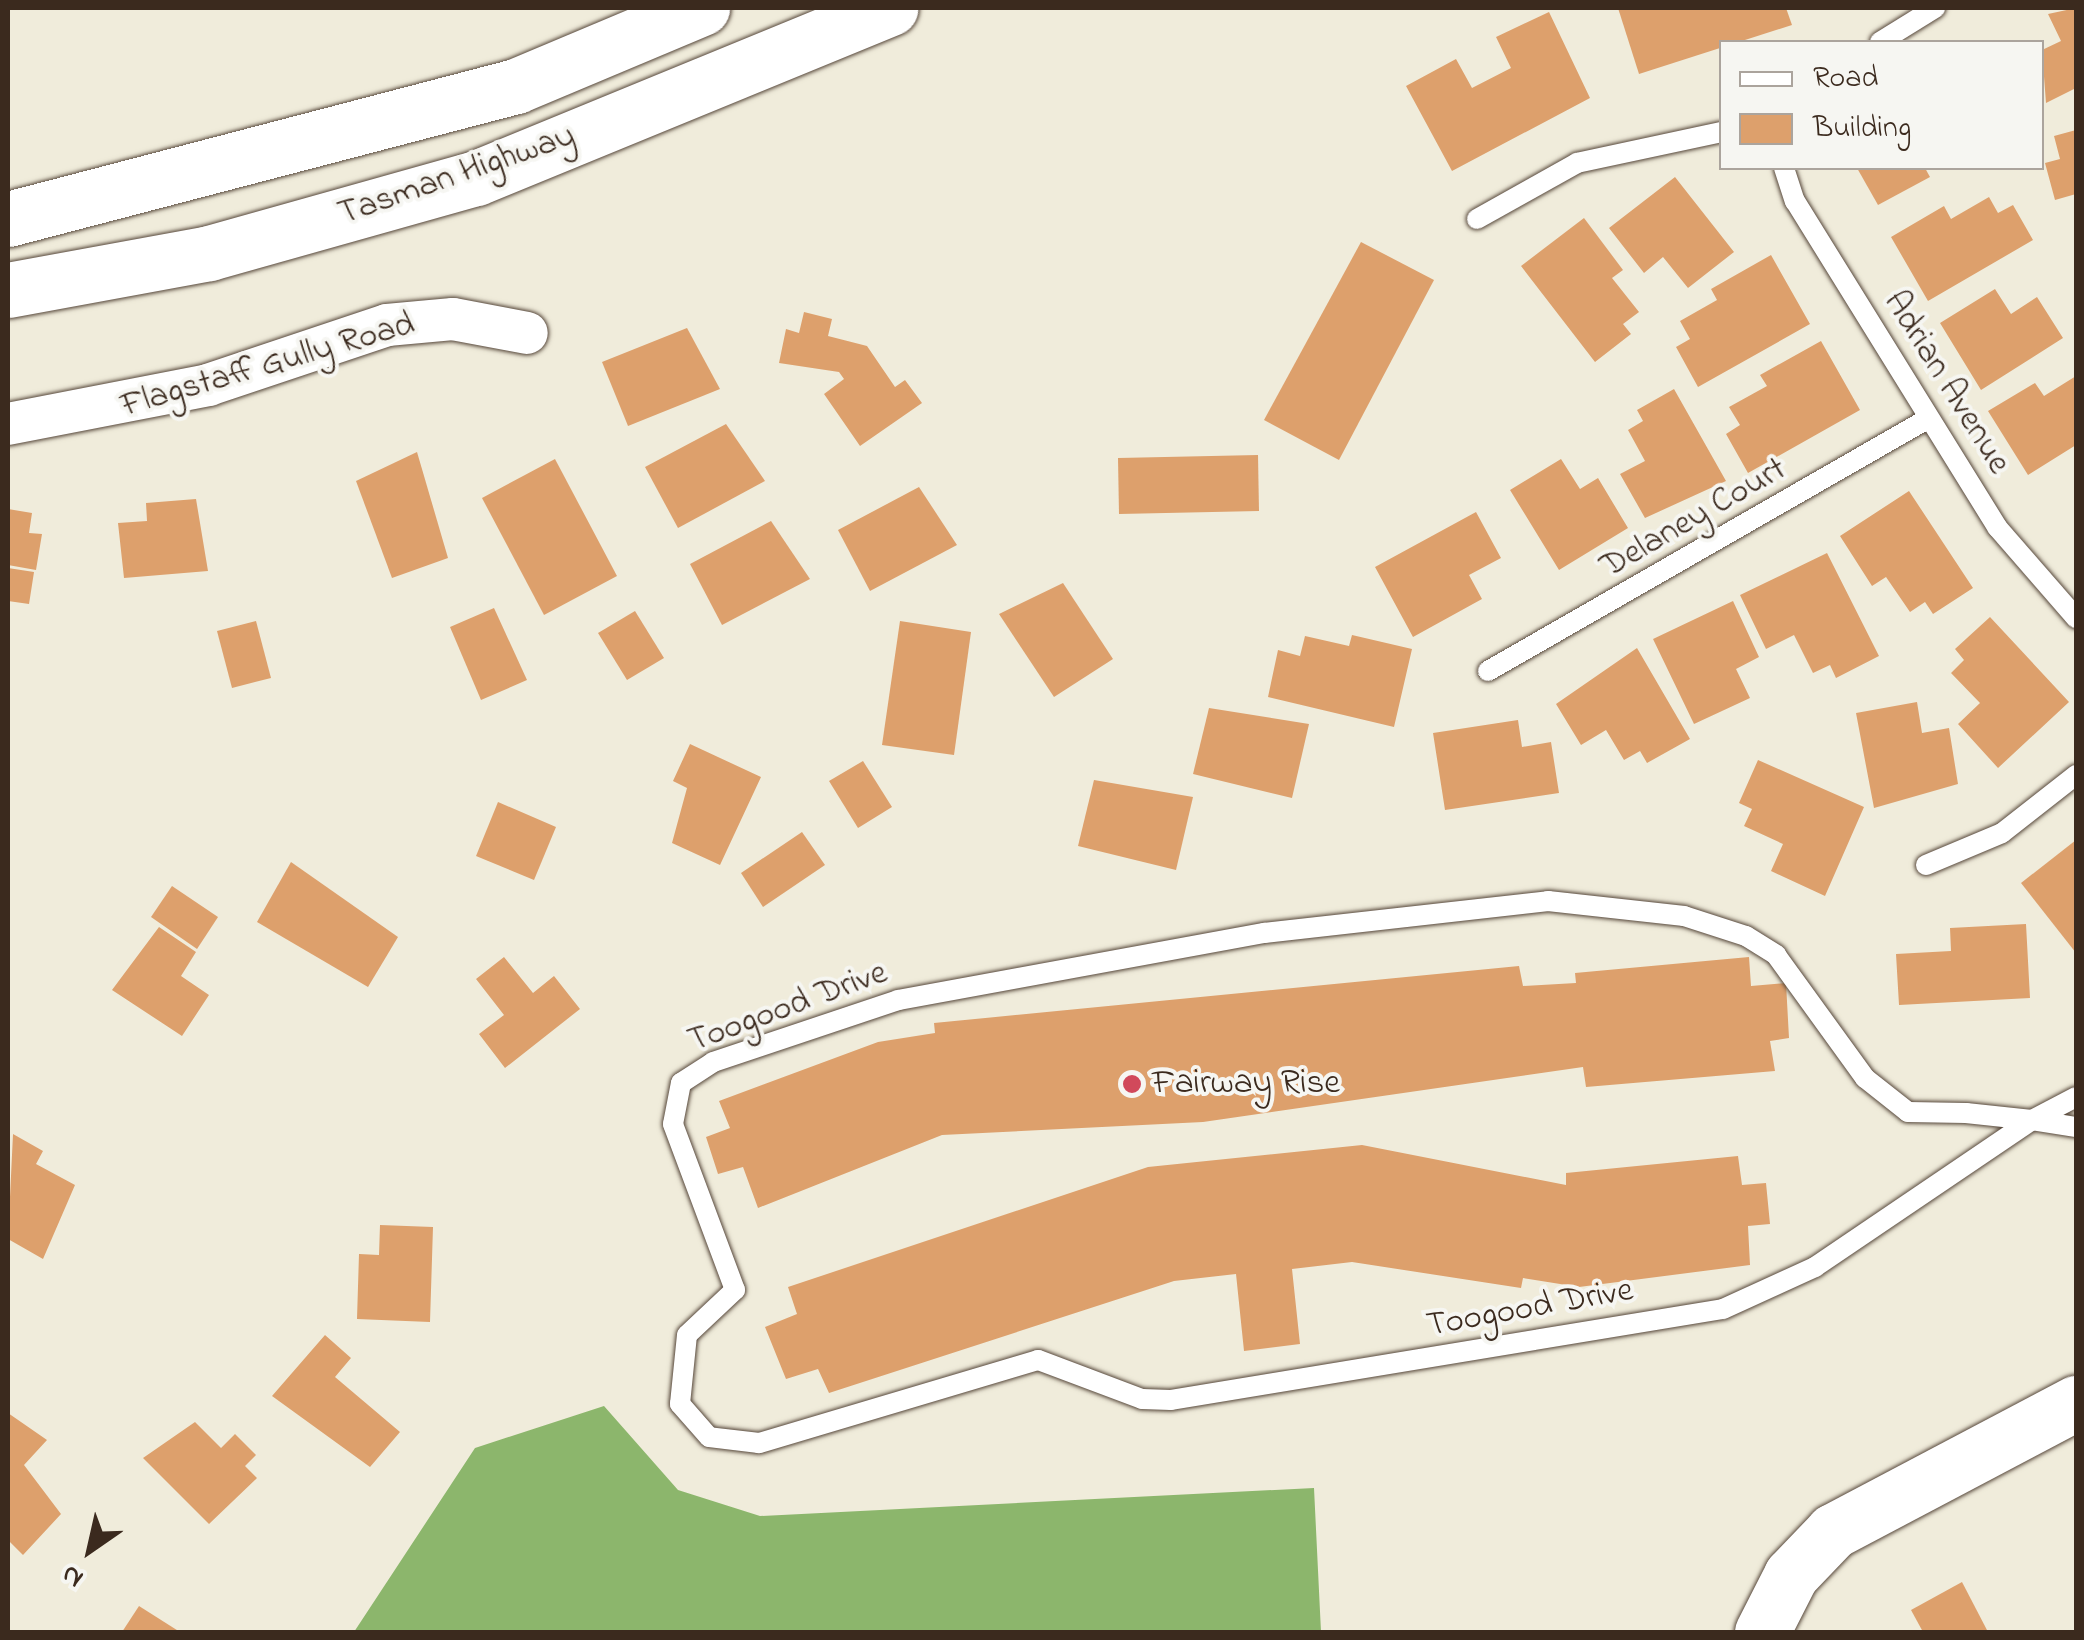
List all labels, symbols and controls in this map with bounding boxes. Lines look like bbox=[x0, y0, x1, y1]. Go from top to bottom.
legend bbox=[1719, 40, 2044, 170]
text: Road bbox=[1813, 57, 1878, 101]
text: Building bbox=[1813, 107, 1911, 151]
street label: Tasman Highway bbox=[333, 116, 581, 236]
street label: Adrian Avenue bbox=[1873, 284, 2019, 482]
street label: Flagstaff Gully Road bbox=[116, 304, 420, 428]
street label: Delaney Court bbox=[1594, 449, 1794, 589]
street label: Toogood Drive bbox=[683, 953, 893, 1063]
place label: Fairway Rise bbox=[1152, 1063, 1340, 1105]
marker: Fairway Rise bbox=[1121, 1073, 1143, 1095]
street label: Toogood Drive bbox=[1424, 1270, 1636, 1348]
north arrow bbox=[40, 1500, 140, 1600]
text: N bbox=[54, 1553, 92, 1598]

